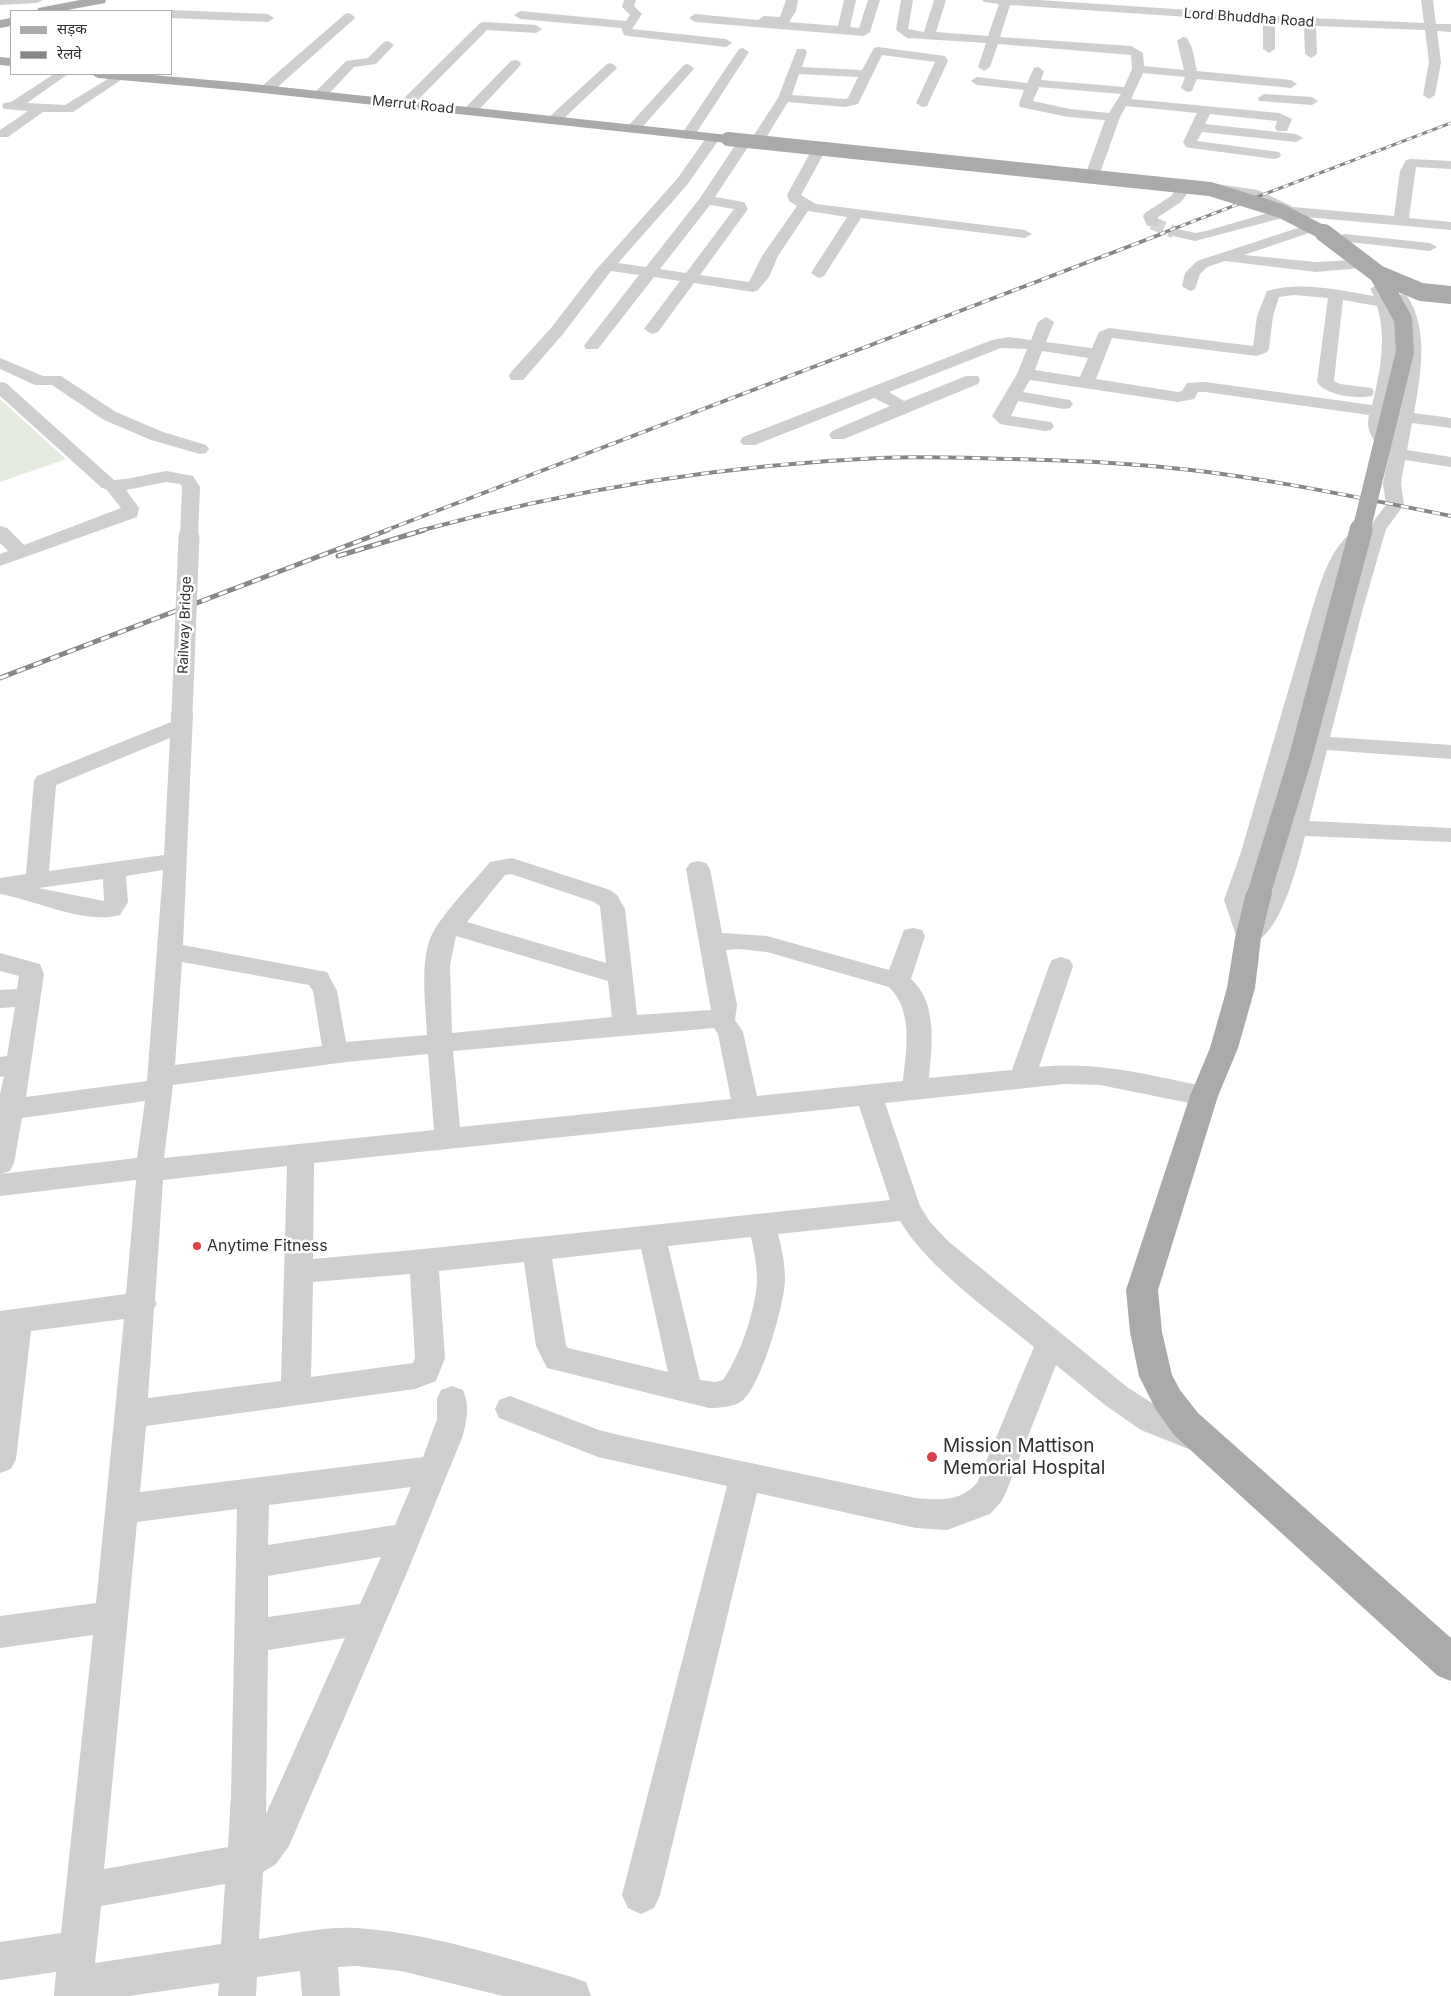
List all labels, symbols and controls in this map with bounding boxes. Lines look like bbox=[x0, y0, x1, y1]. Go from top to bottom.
street label: Lord Bhuddha Road bbox=[1183, 5, 1315, 31]
legend bbox=[10, 10, 172, 75]
text: सड़क bbox=[57, 19, 87, 38]
text: रेलवे bbox=[57, 44, 82, 63]
street label: Merrut Road bbox=[371, 92, 455, 118]
street label: Railway Bridge bbox=[175, 576, 195, 674]
place label: Anytime Fitness bbox=[207, 1236, 328, 1256]
marker: Anytime Fitness bbox=[191, 1240, 203, 1252]
place label: Mission Mattison Memorial Hospital bbox=[943, 1435, 1105, 1479]
marker: Mission Mattison Memorial Hospital bbox=[925, 1450, 939, 1464]

